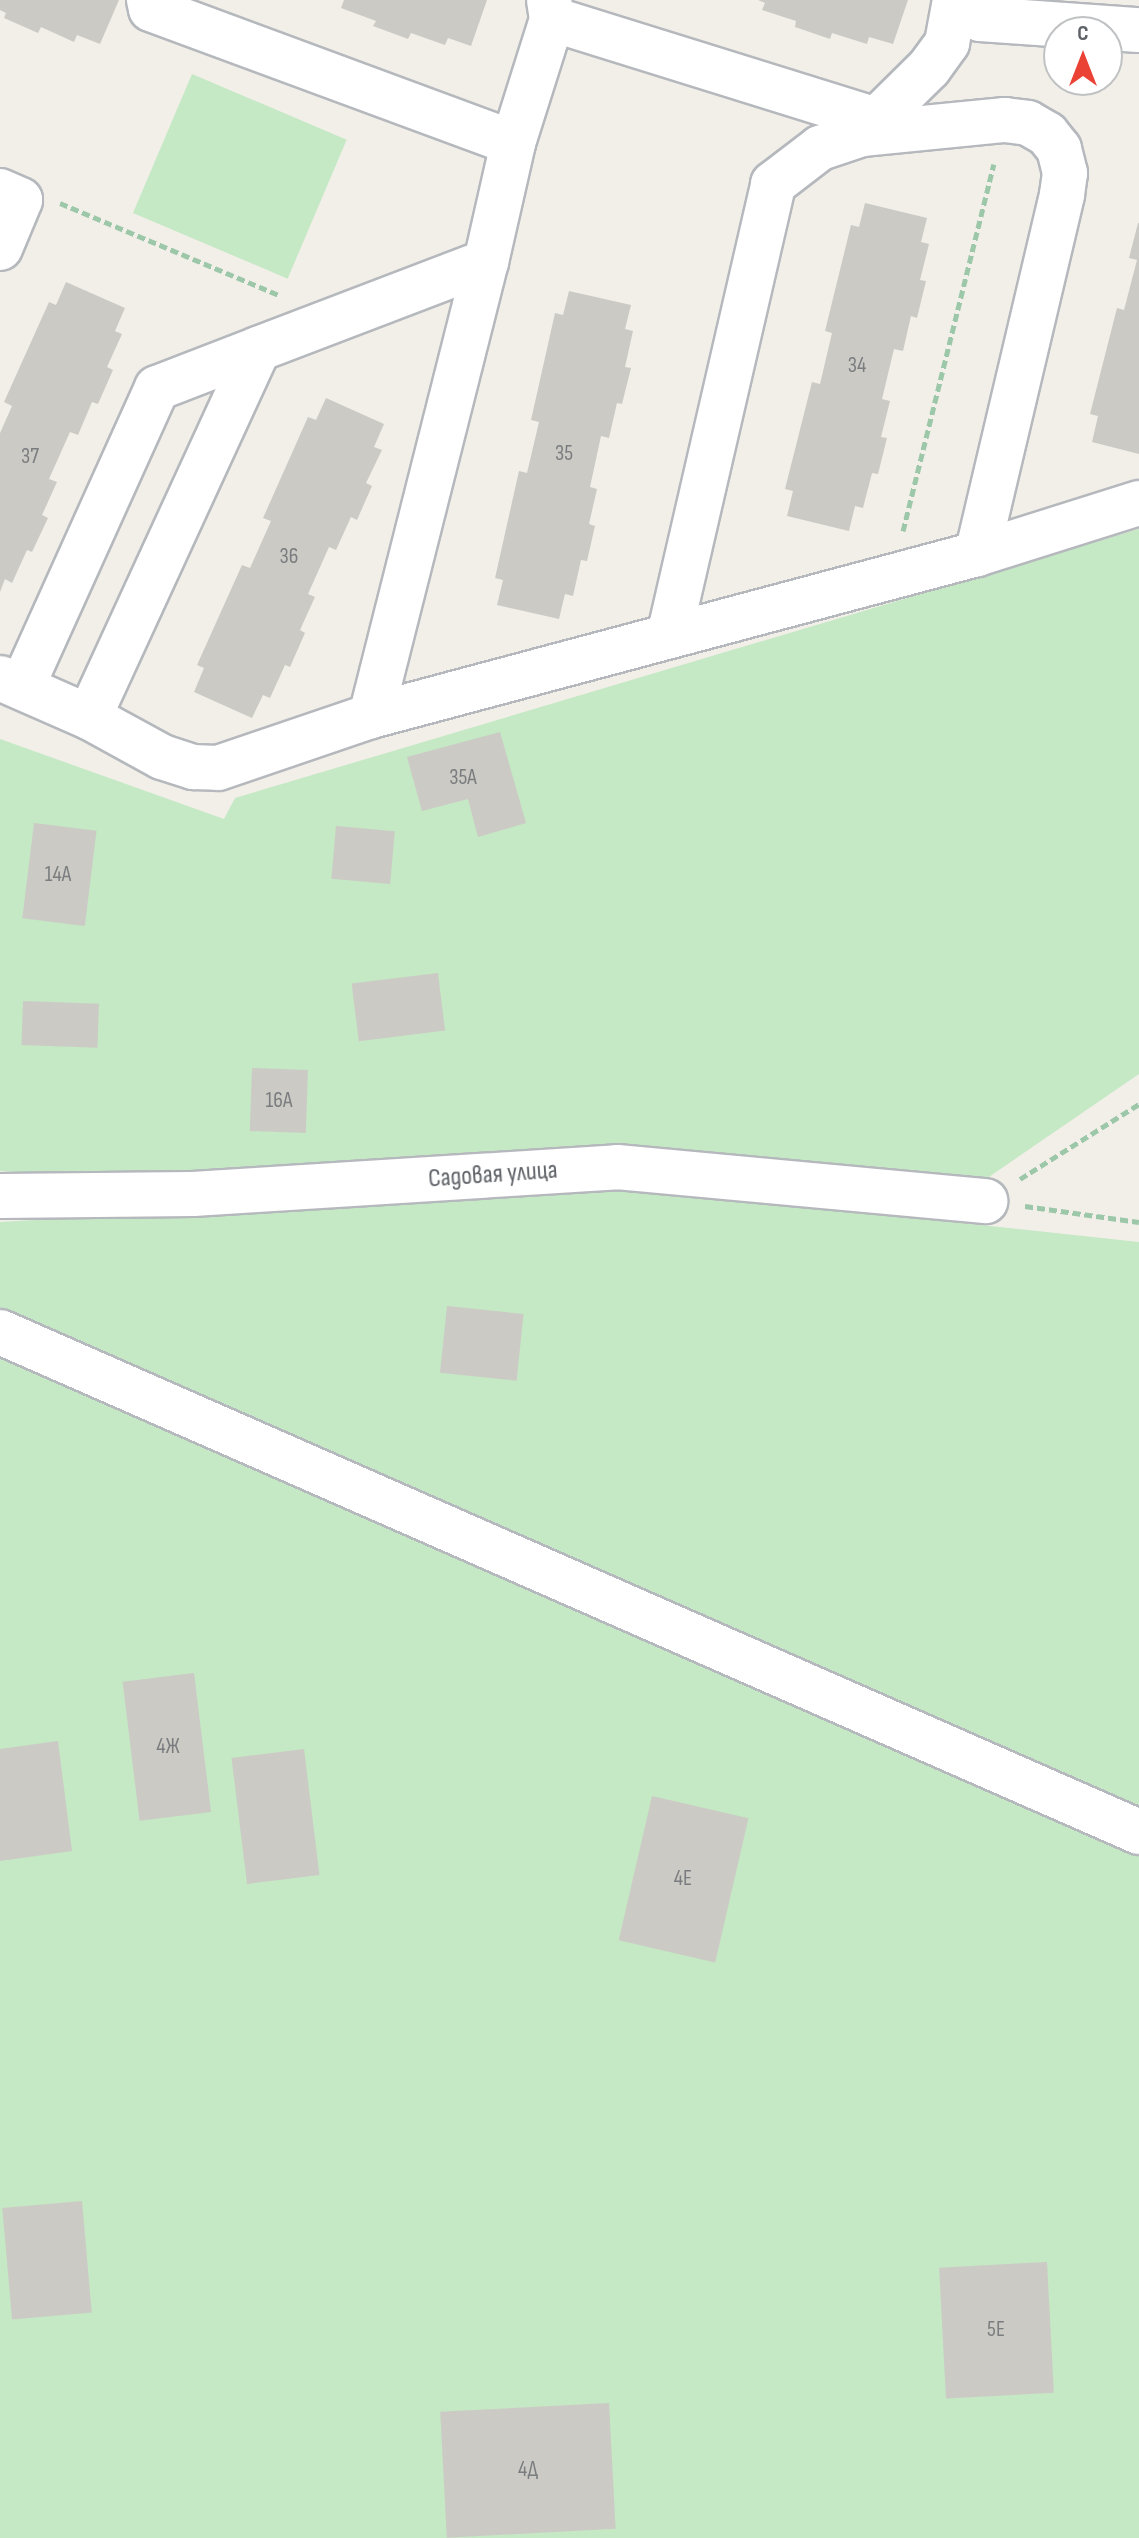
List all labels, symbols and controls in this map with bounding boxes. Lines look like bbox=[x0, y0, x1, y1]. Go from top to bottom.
north arrow bbox=[1043, 16, 1123, 96]
text: С bbox=[1077, 20, 1089, 47]
house number: 34 bbox=[848, 353, 866, 379]
house number: 35 bbox=[555, 441, 573, 467]
house number: 37 bbox=[21, 444, 39, 470]
house number: 36 bbox=[280, 544, 298, 570]
house number: 35А bbox=[449, 765, 477, 791]
house number: 14А bbox=[45, 862, 71, 888]
house number: 16А bbox=[266, 1088, 292, 1114]
street label: Садовая улица bbox=[427, 1155, 559, 1195]
house number: 4Ж bbox=[156, 1734, 180, 1760]
house number: 4Е bbox=[674, 1866, 692, 1892]
house number: 5Е bbox=[987, 2317, 1005, 2343]
house number: 4Д bbox=[518, 2457, 538, 2483]

